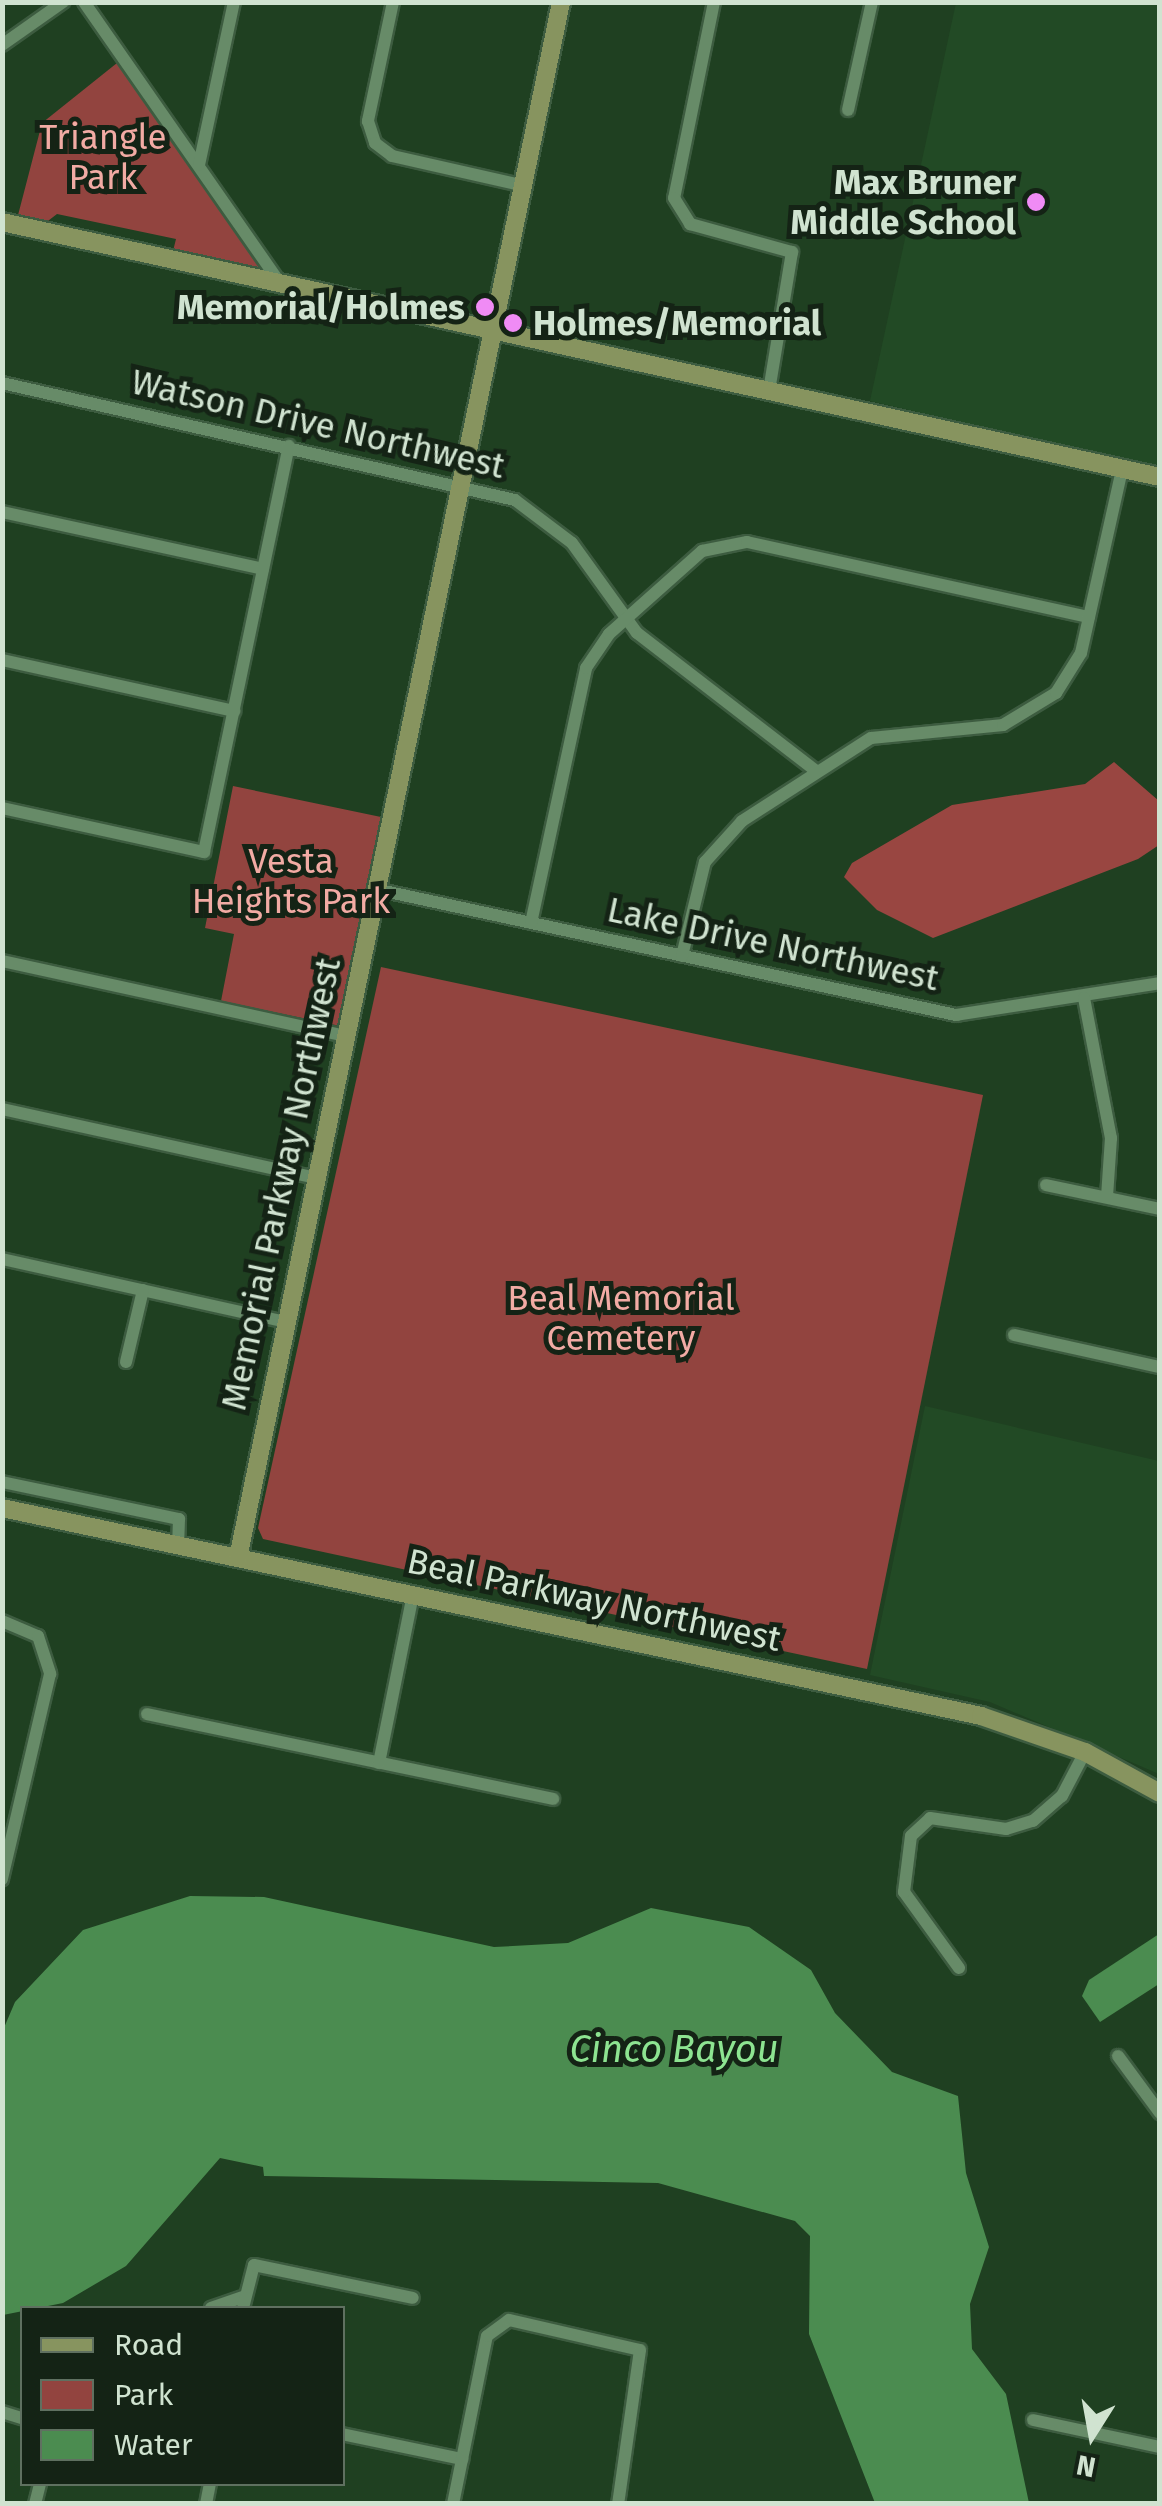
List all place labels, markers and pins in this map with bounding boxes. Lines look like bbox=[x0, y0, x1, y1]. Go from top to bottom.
place label: Max Bruner Middle School bbox=[791, 161, 1016, 243]
marker: Max Bruner Middle School bbox=[1025, 191, 1047, 213]
place label: Memorial/Holmes bbox=[177, 286, 465, 328]
marker: Memorial/Holmes bbox=[474, 296, 496, 318]
place label: Holmes/Memorial bbox=[533, 302, 821, 344]
marker: Holmes/Memorial bbox=[502, 312, 524, 334]

